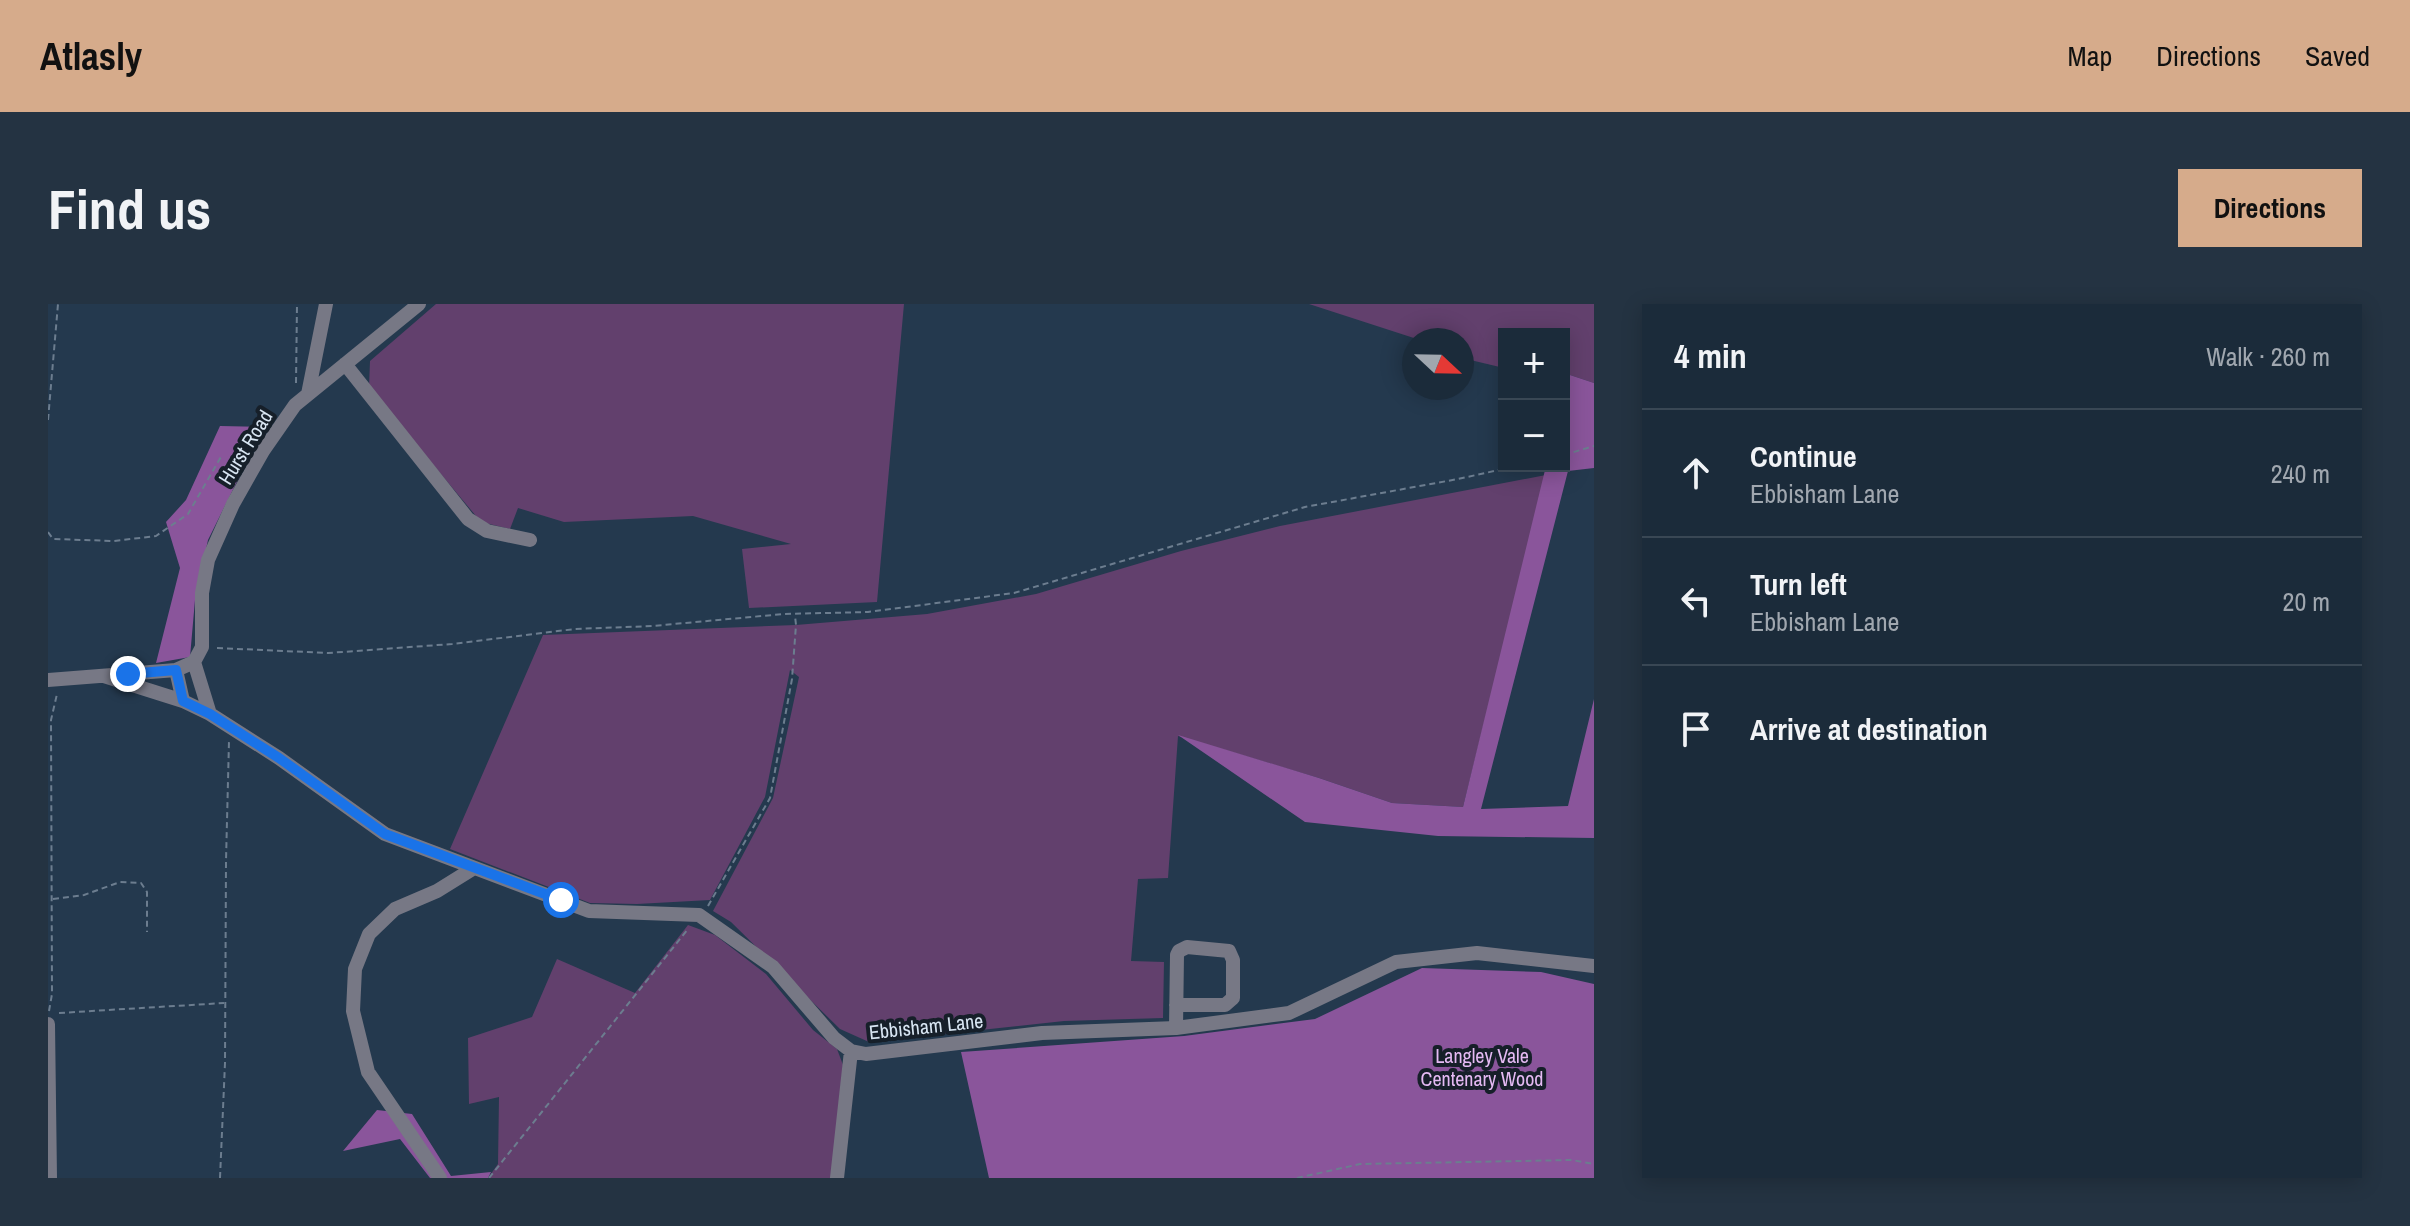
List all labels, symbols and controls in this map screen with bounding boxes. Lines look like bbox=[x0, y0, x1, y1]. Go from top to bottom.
text: Atlasly bbox=[40, 31, 142, 82]
text: Map bbox=[2068, 37, 2112, 75]
text: Directions bbox=[2156, 37, 2261, 75]
text: Saved bbox=[2305, 37, 2370, 75]
button: Directions bbox=[2178, 169, 2362, 247]
text: Find us bbox=[48, 171, 211, 246]
north arrow bbox=[1402, 328, 1474, 400]
map controls bbox=[1498, 328, 1570, 472]
button: + bbox=[1498, 328, 1570, 400]
text: 4 min bbox=[1674, 333, 1747, 379]
text: Walk · 260 m bbox=[2206, 339, 2330, 374]
button: − bbox=[1498, 400, 1570, 472]
street label: Hurst Road bbox=[212, 405, 278, 489]
text: Continue bbox=[1750, 436, 1857, 476]
icon: ahead bbox=[1674, 451, 1718, 495]
text: 240 m bbox=[2271, 456, 2330, 491]
text: Ebbisham Lane bbox=[1750, 476, 1899, 511]
text: Turn left bbox=[1750, 564, 1847, 604]
icon: left bbox=[1674, 579, 1718, 623]
text: 20 m bbox=[2283, 584, 2330, 619]
text: Ebbisham Lane bbox=[1750, 604, 1899, 639]
route end bbox=[110, 656, 146, 692]
icon: arrive bbox=[1674, 707, 1718, 751]
text: Arrive at destination bbox=[1750, 709, 1988, 749]
route start bbox=[543, 882, 579, 918]
street label: Ebbisham Lane bbox=[867, 1007, 985, 1045]
park label: Langley Vale Centenary Wood bbox=[1421, 1042, 1543, 1092]

